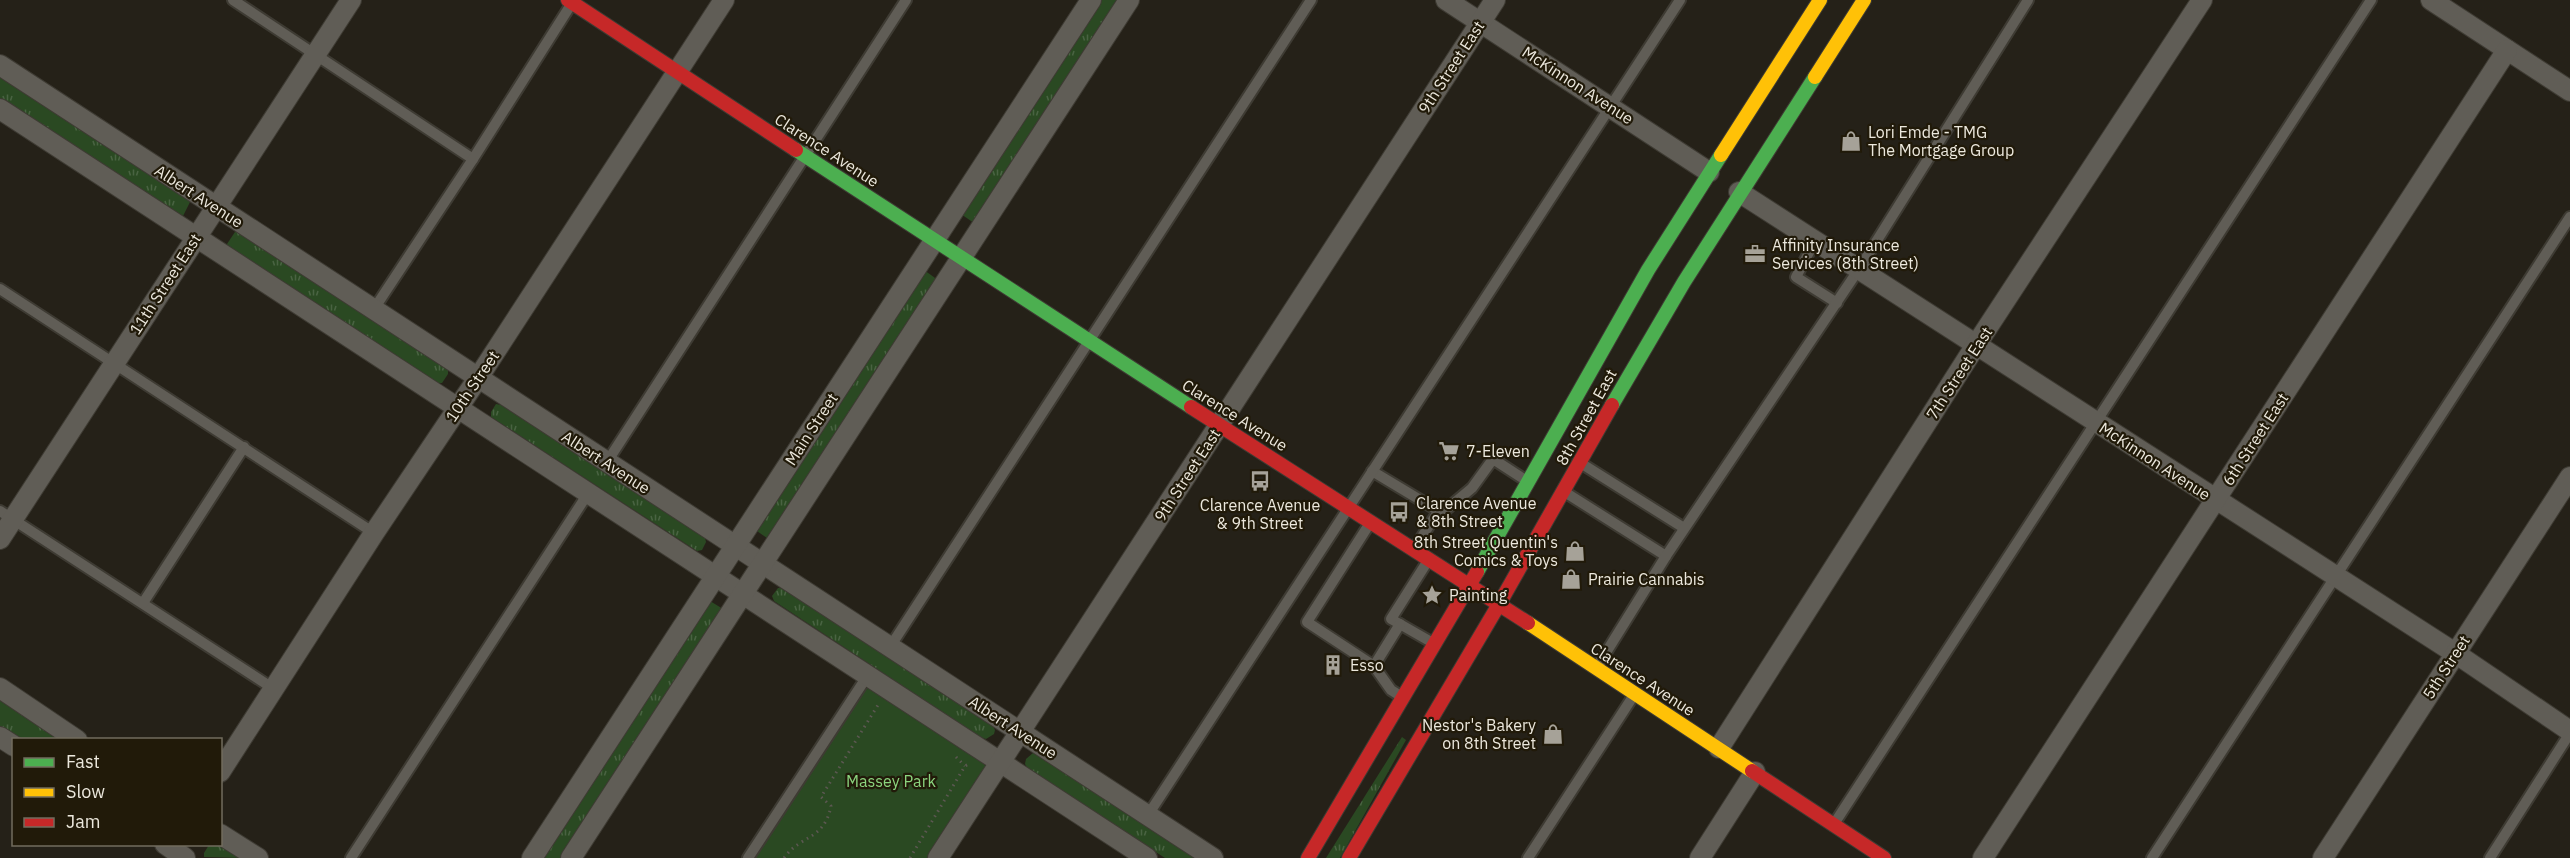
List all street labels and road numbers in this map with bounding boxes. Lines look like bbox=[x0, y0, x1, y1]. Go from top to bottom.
street label: 9th Street East bbox=[1413, 17, 1489, 117]
street label: McKinnon Avenue bbox=[1519, 42, 1638, 129]
street label: Clarence Avenue bbox=[771, 109, 883, 191]
street label: Albert Avenue bbox=[151, 160, 247, 232]
street label: 11th Street East bbox=[125, 230, 205, 338]
street label: 7th Street East bbox=[1921, 323, 1997, 423]
street label: 10th Street bbox=[441, 347, 503, 425]
street label: 8th Street East bbox=[1551, 365, 1621, 469]
street label: Clarence Avenue bbox=[1179, 375, 1292, 456]
street label: Main Street bbox=[780, 389, 842, 469]
street label: 6th Street East bbox=[2217, 389, 2293, 489]
street label: McKinnon Avenue bbox=[2096, 418, 2215, 505]
street label: 9th Street East bbox=[1149, 425, 1225, 525]
street label: Albert Avenue bbox=[558, 426, 654, 498]
street label: 5th Street bbox=[2418, 631, 2474, 703]
street label: Clarence Avenue bbox=[1587, 638, 1699, 720]
street label: Albert Avenue bbox=[965, 691, 1061, 763]

